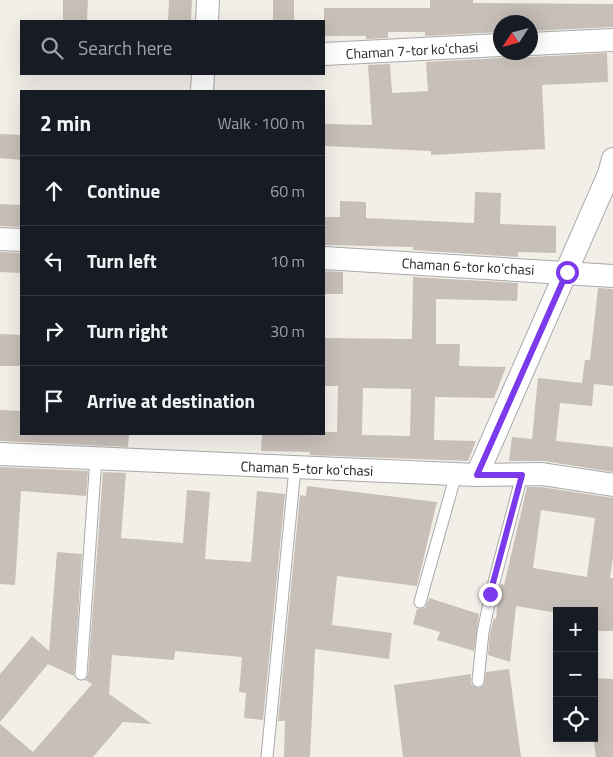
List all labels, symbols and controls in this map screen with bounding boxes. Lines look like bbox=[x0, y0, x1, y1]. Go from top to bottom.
north arrow bbox=[493, 15, 538, 60]
search box bbox=[20, 20, 325, 75]
text: Search here bbox=[78, 33, 172, 62]
icon: search bbox=[38, 34, 66, 62]
street label: Chaman 7-tor koʻchasi bbox=[345, 36, 479, 64]
text: 2 min bbox=[40, 107, 91, 139]
text: Walk · 100 m bbox=[217, 111, 305, 135]
text: Continue bbox=[87, 176, 160, 205]
icon: ahead bbox=[40, 177, 68, 205]
text: 60 m bbox=[270, 179, 305, 203]
text: Turn left bbox=[87, 246, 157, 275]
icon: left bbox=[40, 247, 68, 275]
text: 10 m bbox=[270, 249, 305, 273]
street label: Chaman 6-tor koʻchasi bbox=[401, 252, 535, 280]
route start bbox=[556, 261, 579, 284]
text: Turn right bbox=[87, 316, 168, 345]
icon: right bbox=[40, 317, 68, 345]
text: 30 m bbox=[270, 319, 305, 343]
text: Arrive at destination bbox=[87, 386, 255, 415]
icon: arrive bbox=[40, 387, 68, 415]
street label: Chaman 5-tor koʻchasi bbox=[240, 455, 374, 481]
route end bbox=[479, 583, 502, 606]
map controls bbox=[553, 607, 598, 742]
button: + bbox=[553, 607, 598, 652]
button: − bbox=[553, 652, 598, 697]
button: locate bbox=[553, 697, 598, 742]

